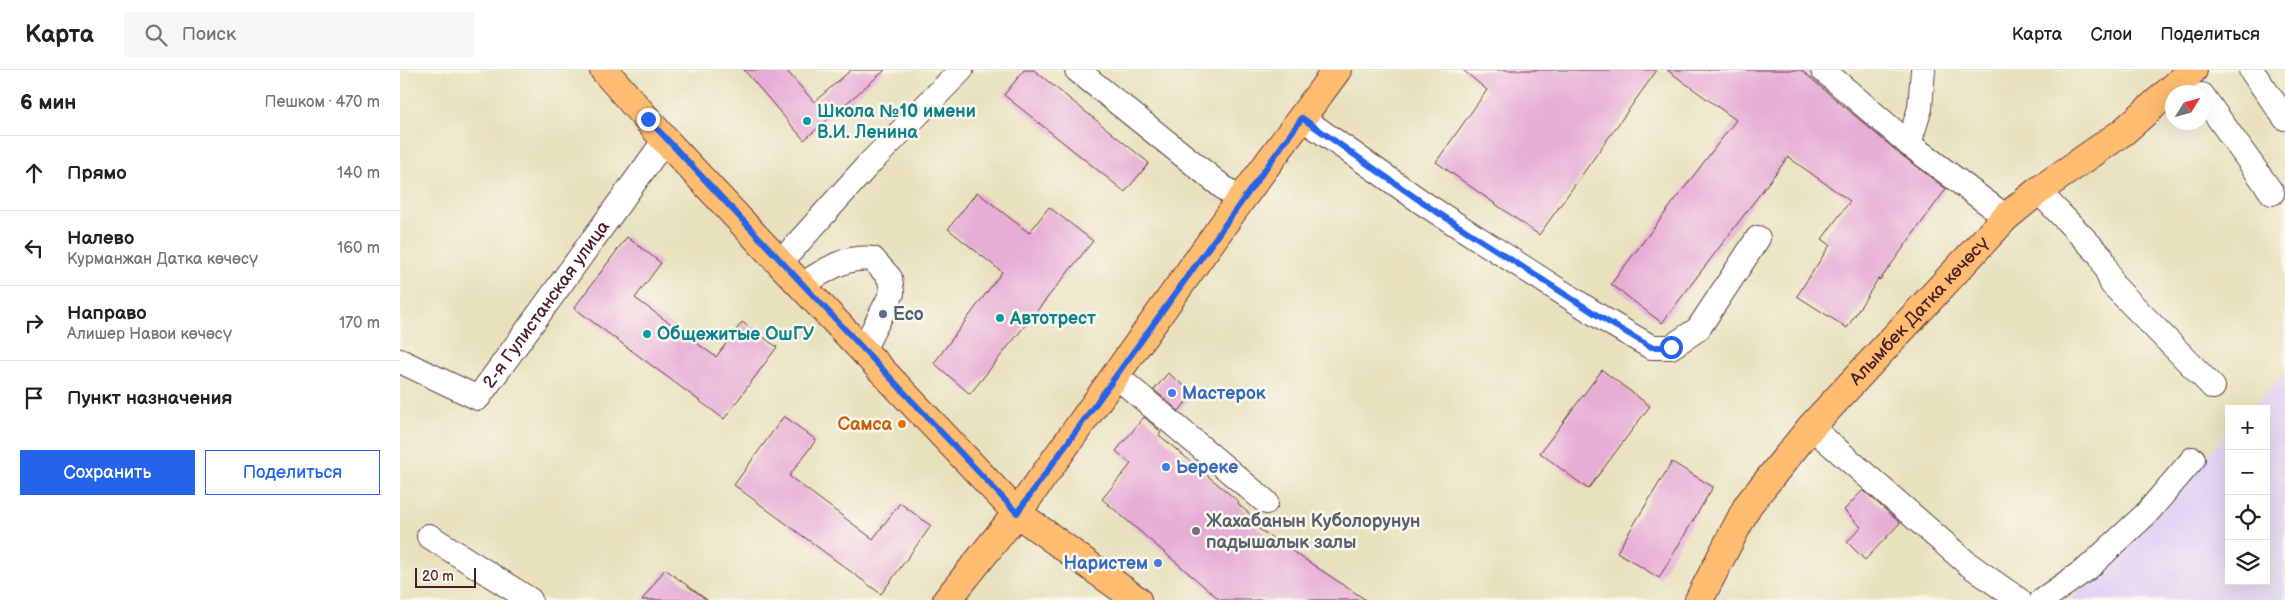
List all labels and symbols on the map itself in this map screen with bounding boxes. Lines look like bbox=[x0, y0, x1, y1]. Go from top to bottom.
north arrow bbox=[2165, 85, 2210, 130]
place label: Школа №10 имени В.И. Ленина bbox=[817, 101, 976, 143]
route end bbox=[637, 108, 660, 131]
marker: Школа №10 имени В.И. Ленина bbox=[801, 115, 813, 127]
street label: 2-я Гулистанская улица bbox=[479, 216, 614, 393]
street label: Алымбек Датка көчөсү bbox=[1845, 232, 1994, 390]
place label: Есо bbox=[893, 304, 924, 325]
marker: Есо bbox=[877, 308, 889, 320]
place label: Автотрест bbox=[1009, 308, 1096, 329]
marker: Автотрест bbox=[994, 312, 1006, 324]
place label: Общежитые ОшГУ bbox=[657, 324, 815, 345]
marker: Общежитые ОшГУ bbox=[641, 328, 653, 340]
route start bbox=[1660, 336, 1683, 359]
place label: Мастерок bbox=[1182, 383, 1266, 404]
marker: Мастерок bbox=[1166, 387, 1178, 399]
place label: Самса bbox=[837, 414, 893, 435]
marker: Самса bbox=[896, 418, 908, 430]
place label: Ьереке bbox=[1176, 457, 1238, 478]
marker: Ьереке bbox=[1160, 461, 1172, 473]
place label: Жахабанын Куболорунун падышалык залы bbox=[1206, 511, 1420, 553]
marker: Жахабанын Куболорунун падышалык залы bbox=[1190, 525, 1202, 537]
place label: Наристем bbox=[1063, 553, 1148, 574]
marker: Наристем bbox=[1152, 557, 1164, 569]
scale bar bbox=[415, 565, 476, 588]

